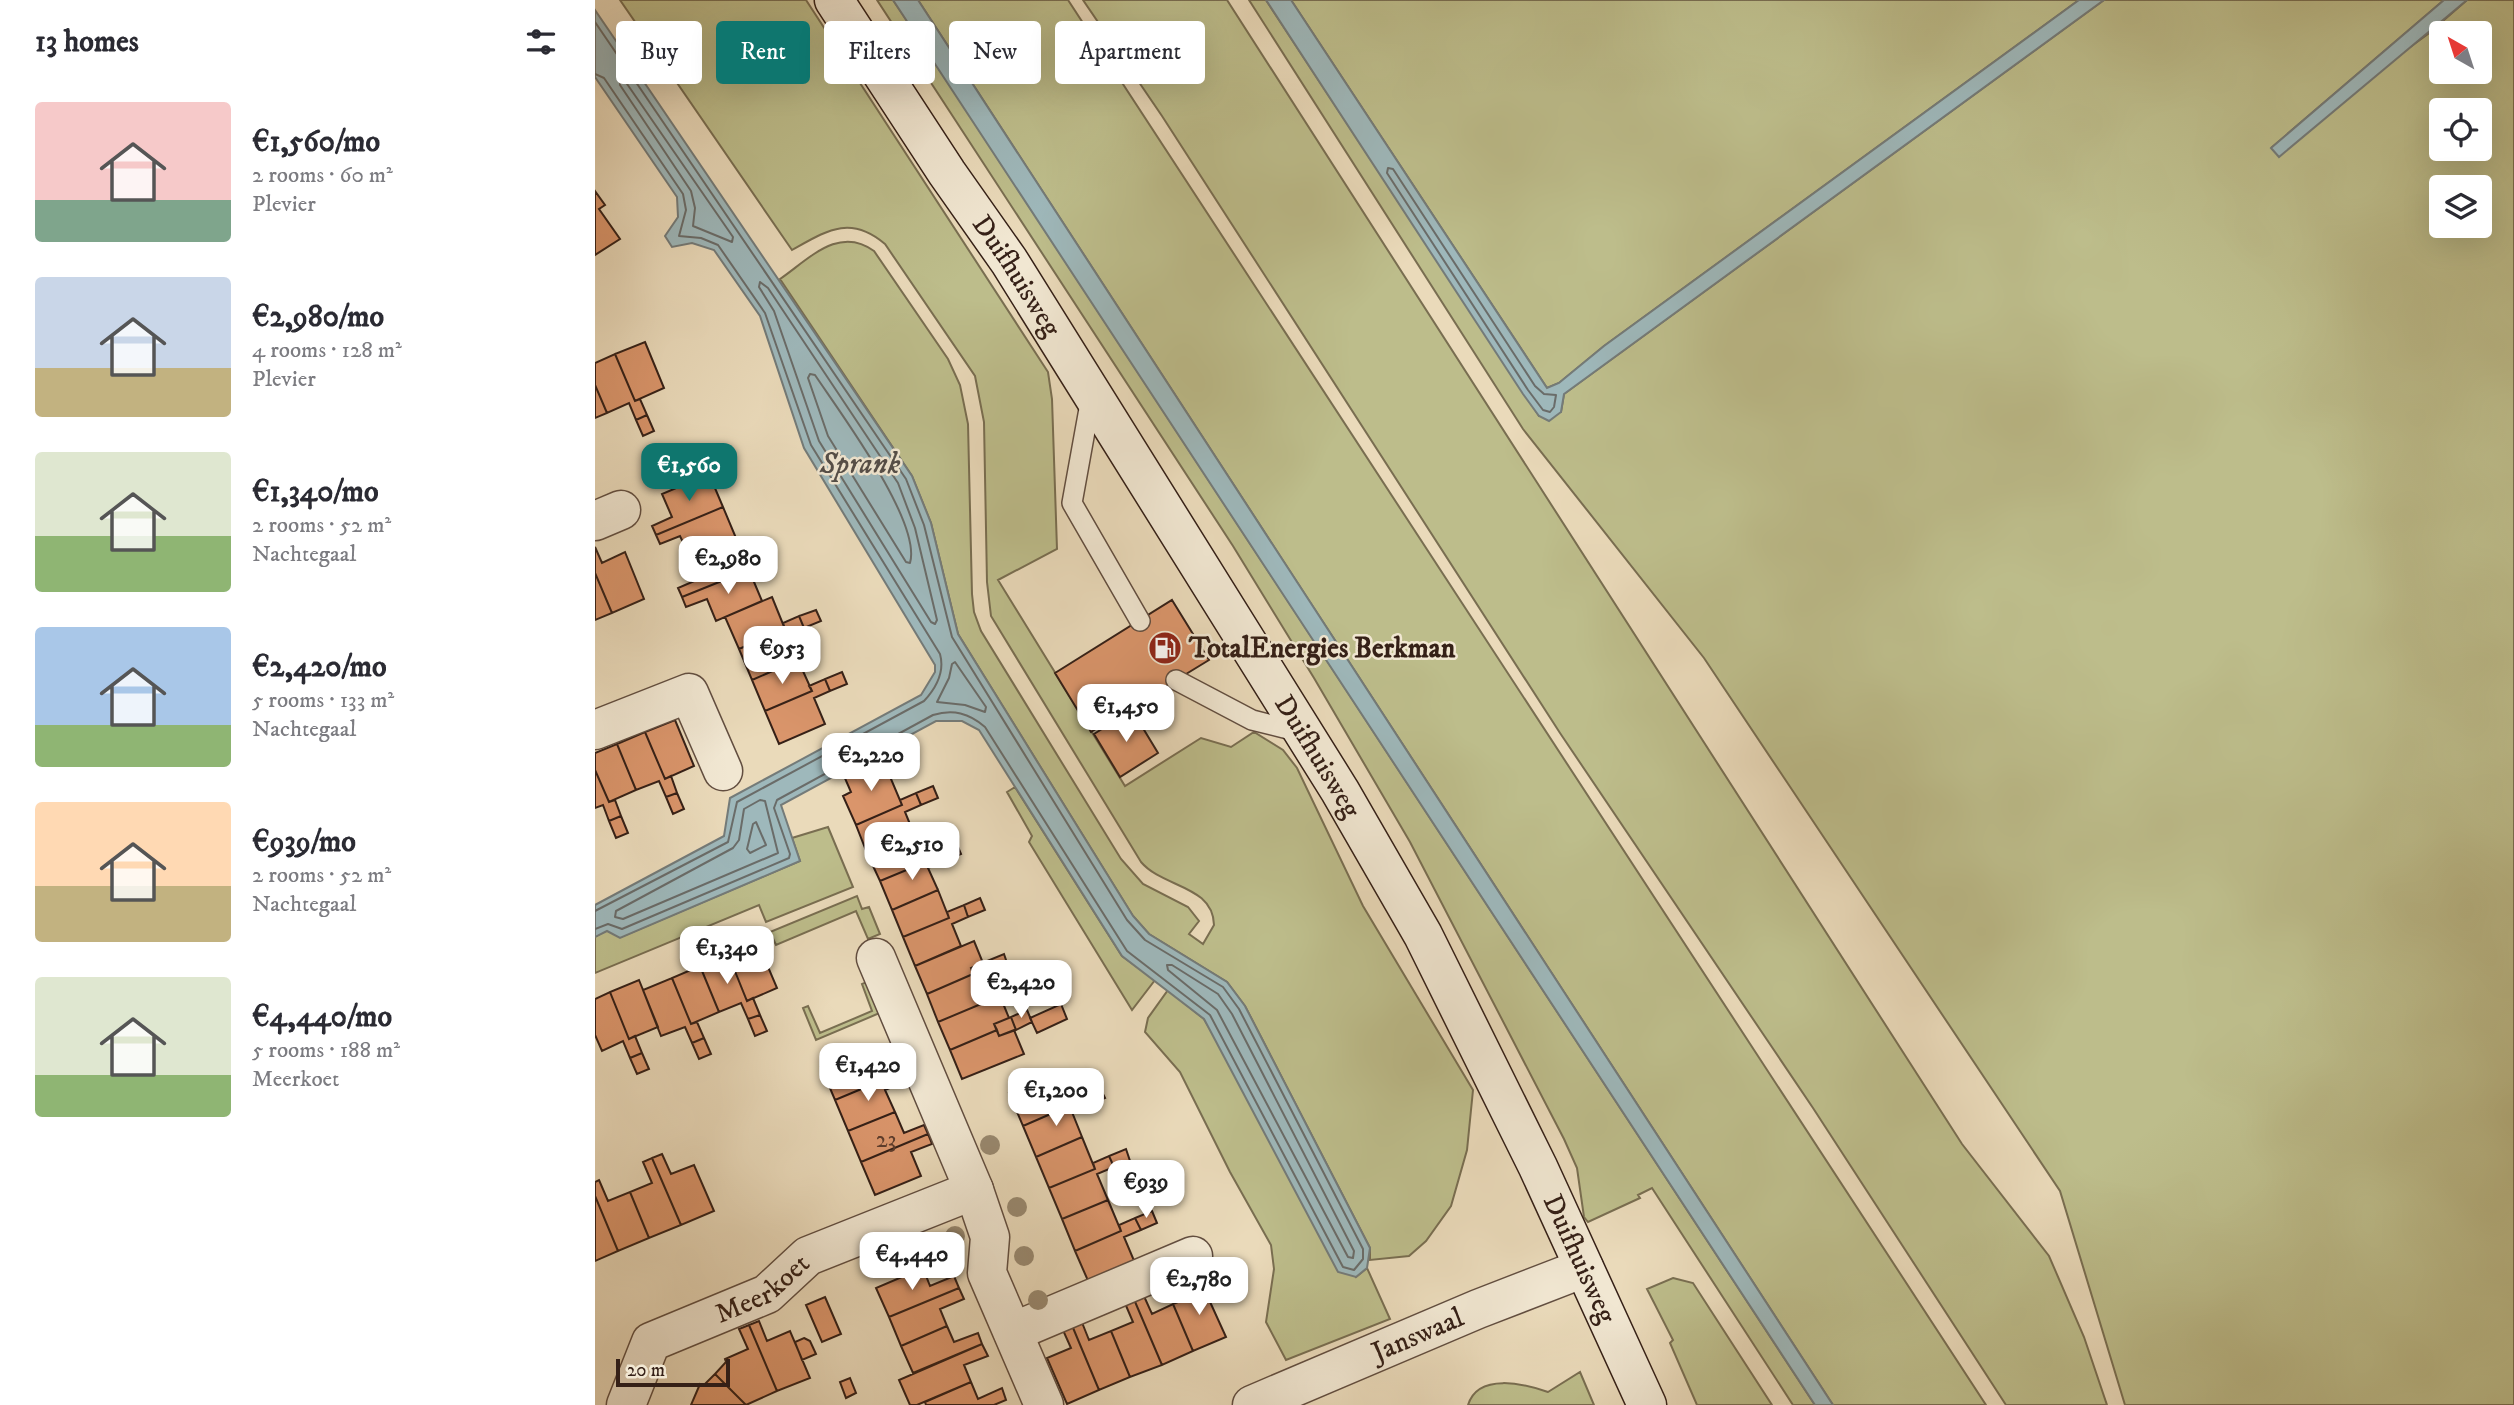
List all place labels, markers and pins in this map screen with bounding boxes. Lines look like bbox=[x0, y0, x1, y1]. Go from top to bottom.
pin: €1,560 bbox=[632, 444, 746, 503]
pin: €2,980 bbox=[671, 536, 785, 596]
pin: €953 bbox=[741, 626, 823, 686]
fuel station icon: TotalEnergies Berkman bbox=[1146, 629, 1184, 667]
place label: TotalEnergies Berkman bbox=[1188, 631, 1456, 666]
pin: €1,450 bbox=[1069, 684, 1183, 744]
pin: €2,220 bbox=[814, 734, 928, 793]
pin: €2,510 bbox=[855, 822, 969, 882]
pin: €1,340 bbox=[670, 926, 784, 986]
pin: €2,420 bbox=[964, 960, 1078, 1020]
pin: €1,420 bbox=[811, 1044, 925, 1103]
pin: €1,200 bbox=[999, 1068, 1113, 1128]
pin: €939 bbox=[1105, 1160, 1187, 1220]
pin: €4,440 bbox=[855, 1232, 969, 1292]
pin: €2,780 bbox=[1142, 1258, 1256, 1317]

